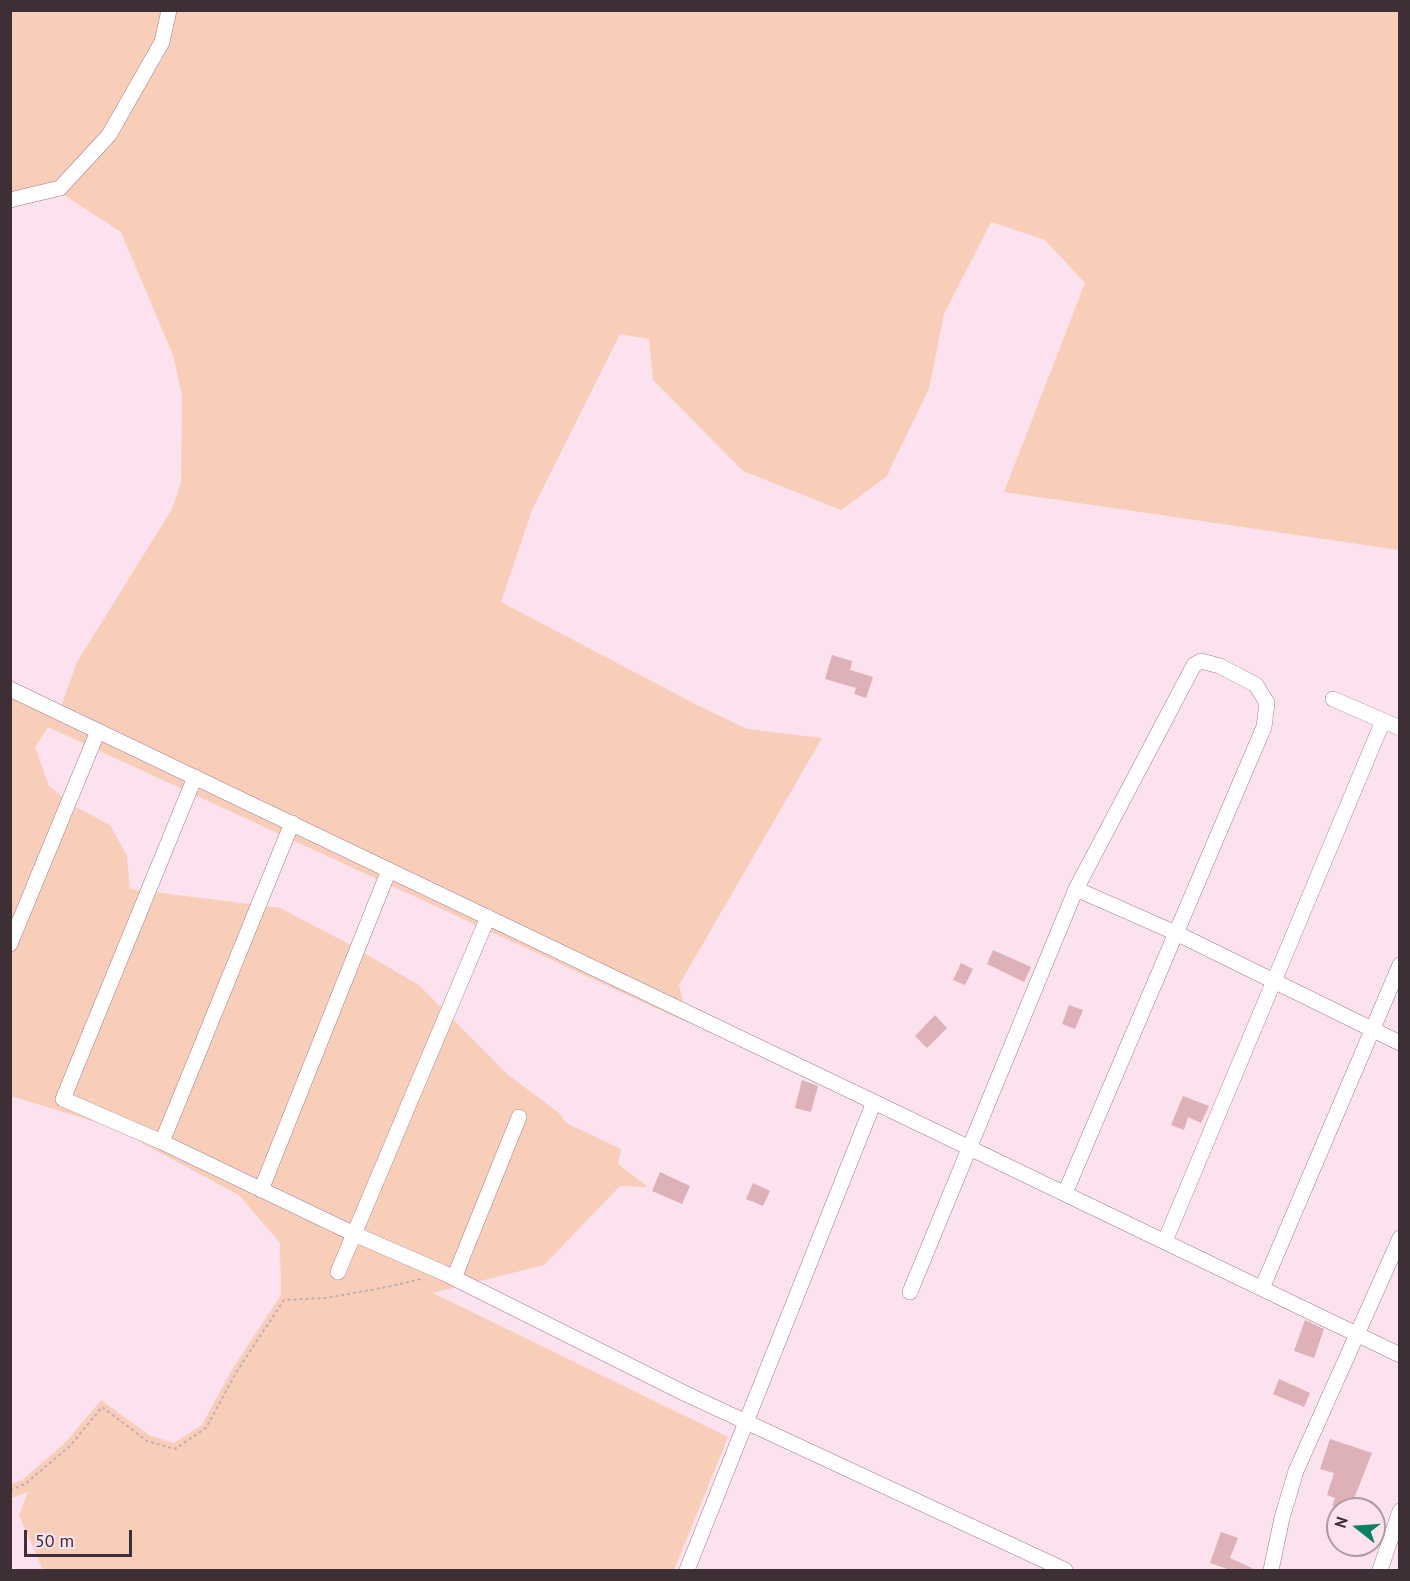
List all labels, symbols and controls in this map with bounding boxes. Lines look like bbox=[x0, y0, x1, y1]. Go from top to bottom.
north arrow bbox=[1326, 1497, 1386, 1557]
text: N bbox=[1330, 1514, 1352, 1530]
scale bar bbox=[27, 1518, 135, 1556]
text: 50 m bbox=[35, 1529, 74, 1552]

